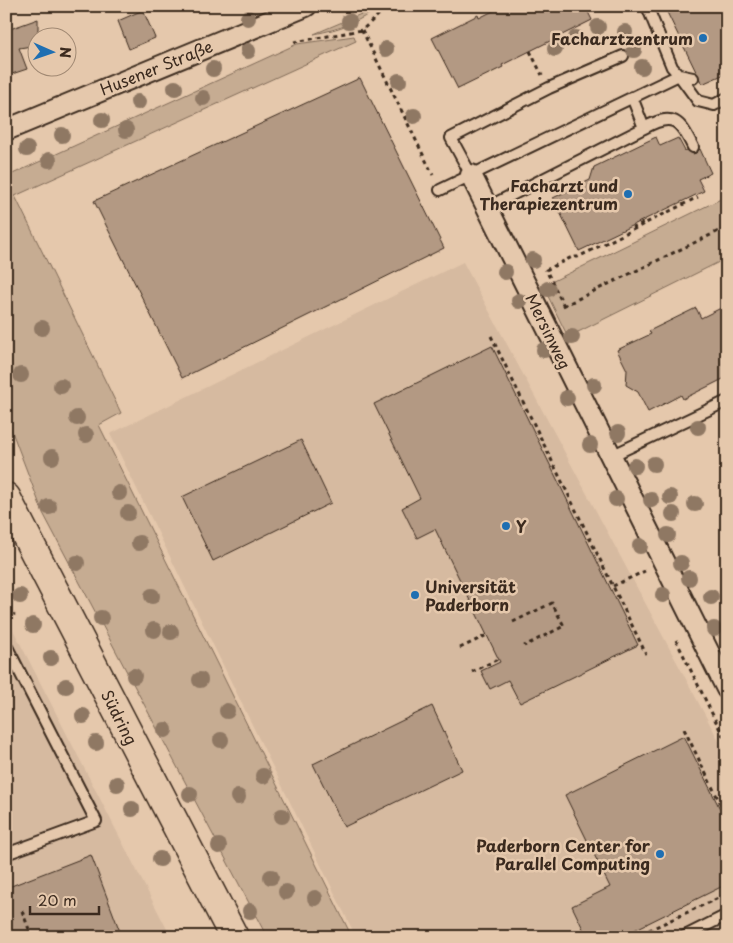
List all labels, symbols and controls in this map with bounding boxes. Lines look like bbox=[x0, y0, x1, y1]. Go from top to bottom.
place label: Facharztzentrum bbox=[551, 26, 693, 50]
north arrow bbox=[28, 28, 78, 78]
marker: Facharztzentrum bbox=[697, 32, 709, 44]
street label: Husener Straße bbox=[96, 33, 216, 101]
text: N bbox=[55, 47, 76, 58]
place label: Facharzt und Therapiezentrum bbox=[479, 173, 618, 215]
marker: Facharzt und Therapiezentrum bbox=[622, 188, 634, 200]
street label: Mersinweg bbox=[520, 289, 578, 373]
place label: Y bbox=[516, 514, 527, 538]
marker: Y bbox=[500, 520, 512, 532]
place label: Universität Paderborn bbox=[425, 574, 516, 616]
marker: Universität Paderborn bbox=[409, 589, 421, 601]
street label: Südring bbox=[96, 685, 144, 749]
place label: Paderborn Center for Parallel Computing bbox=[476, 833, 651, 875]
marker: Paderborn Center for Parallel Computing bbox=[654, 848, 666, 860]
scale bar bbox=[30, 883, 99, 915]
text: 20 m bbox=[38, 888, 77, 911]

